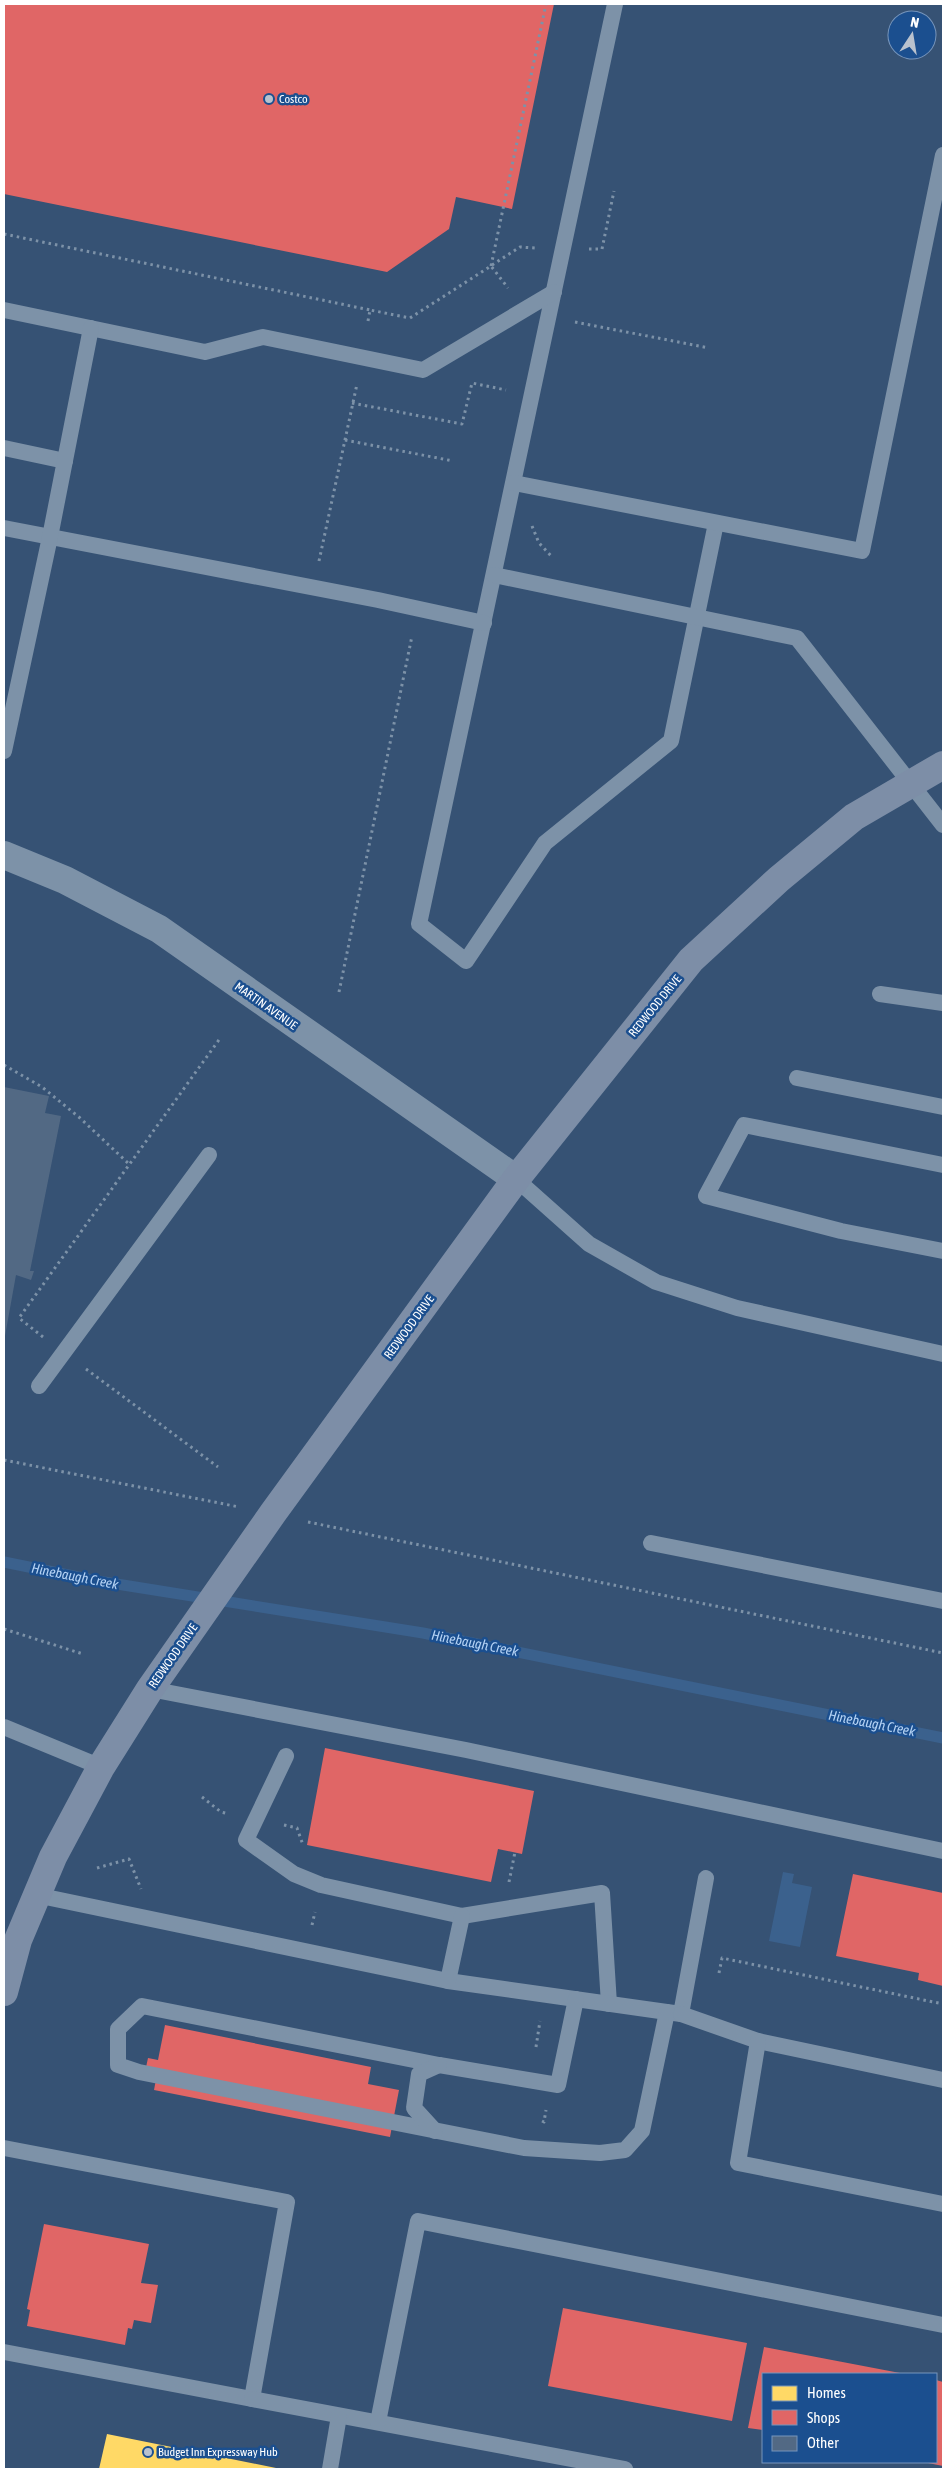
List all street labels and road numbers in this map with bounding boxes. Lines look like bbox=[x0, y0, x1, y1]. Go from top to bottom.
street label: REDWOOD DRIVE bbox=[626, 972, 684, 1040]
street label: MARTIN AVENUE bbox=[232, 979, 300, 1033]
street label: REDWOOD DRIVE bbox=[381, 1292, 437, 1362]
street label: REDWOOD DRIVE bbox=[146, 1621, 200, 1691]

